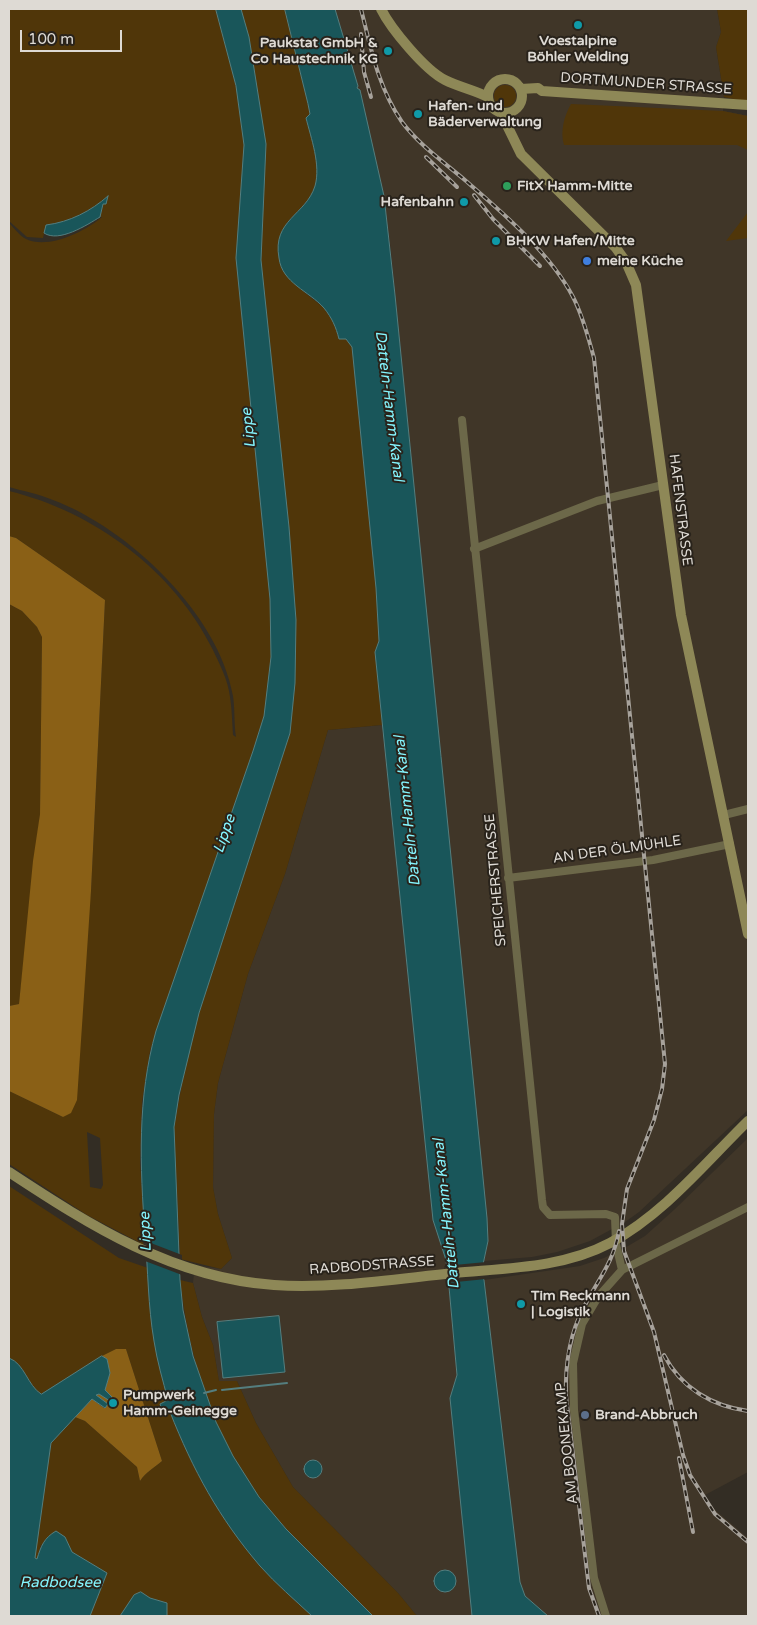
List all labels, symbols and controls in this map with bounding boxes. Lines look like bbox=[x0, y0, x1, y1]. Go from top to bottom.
marker: Voestalpine Böhler Welding bbox=[572, 19, 584, 31]
scale bar bbox=[22, 20, 125, 52]
text: 100 m bbox=[28, 30, 74, 48]
place label: Voestalpine Böhler Welding bbox=[527, 33, 629, 65]
place label: Paukstat GmbH & Co Haustechnik KG bbox=[251, 35, 378, 68]
marker: Paukstat GmbH & Co Haustechnik KG bbox=[382, 45, 394, 57]
street label: DORTMUNDER STRASSE bbox=[560, 70, 732, 98]
place label: Hafen- und Bäderverwaltung bbox=[428, 98, 542, 130]
marker: Hafen- und Bäderverwaltung bbox=[412, 108, 424, 120]
place label: FitX Hamm-Mitte bbox=[517, 178, 632, 194]
marker: FitX Hamm-Mitte bbox=[501, 180, 513, 192]
place label: Hafenbahn bbox=[381, 194, 454, 210]
marker: Hafenbahn bbox=[458, 196, 470, 208]
place label: BHKW Hafen/Mitte bbox=[506, 233, 635, 249]
marker: BHKW Hafen/Mitte bbox=[490, 235, 502, 247]
place label: meine Küche bbox=[597, 253, 683, 269]
marker: meine Küche bbox=[581, 255, 593, 267]
water label: Datteln-Hamm-Kanal bbox=[371, 330, 407, 482]
water label: Lippe bbox=[238, 407, 260, 449]
street label: HAFENSTRASSE bbox=[665, 453, 695, 567]
water label: Datteln-Hamm-Kanal bbox=[391, 735, 425, 887]
water label: Lippe bbox=[210, 812, 240, 856]
street label: SPEICHERSTRASSE bbox=[482, 813, 510, 947]
street label: AN DER ÖLMÜHLE bbox=[552, 833, 682, 867]
water label: Datteln-Hamm-Kanal bbox=[430, 1138, 464, 1290]
water label: Lippe bbox=[136, 1212, 156, 1252]
street label: RADBODSTRASSE bbox=[309, 1253, 435, 1279]
place label: Tim Reckmann | Logistik bbox=[531, 1288, 630, 1320]
marker: Tim Reckmann | Logistik bbox=[515, 1298, 527, 1310]
street label: AM BOONEKAMP bbox=[552, 1381, 582, 1505]
place label: Pumpwerk Hamm-Geinegge bbox=[123, 1387, 237, 1420]
marker: Pumpwerk Hamm-Geinegge bbox=[107, 1397, 119, 1409]
place label: Brand-Abbruch bbox=[595, 1407, 698, 1423]
marker: Brand-Abbruch bbox=[579, 1409, 591, 1421]
water label: Radbodsee bbox=[20, 1574, 100, 1592]

